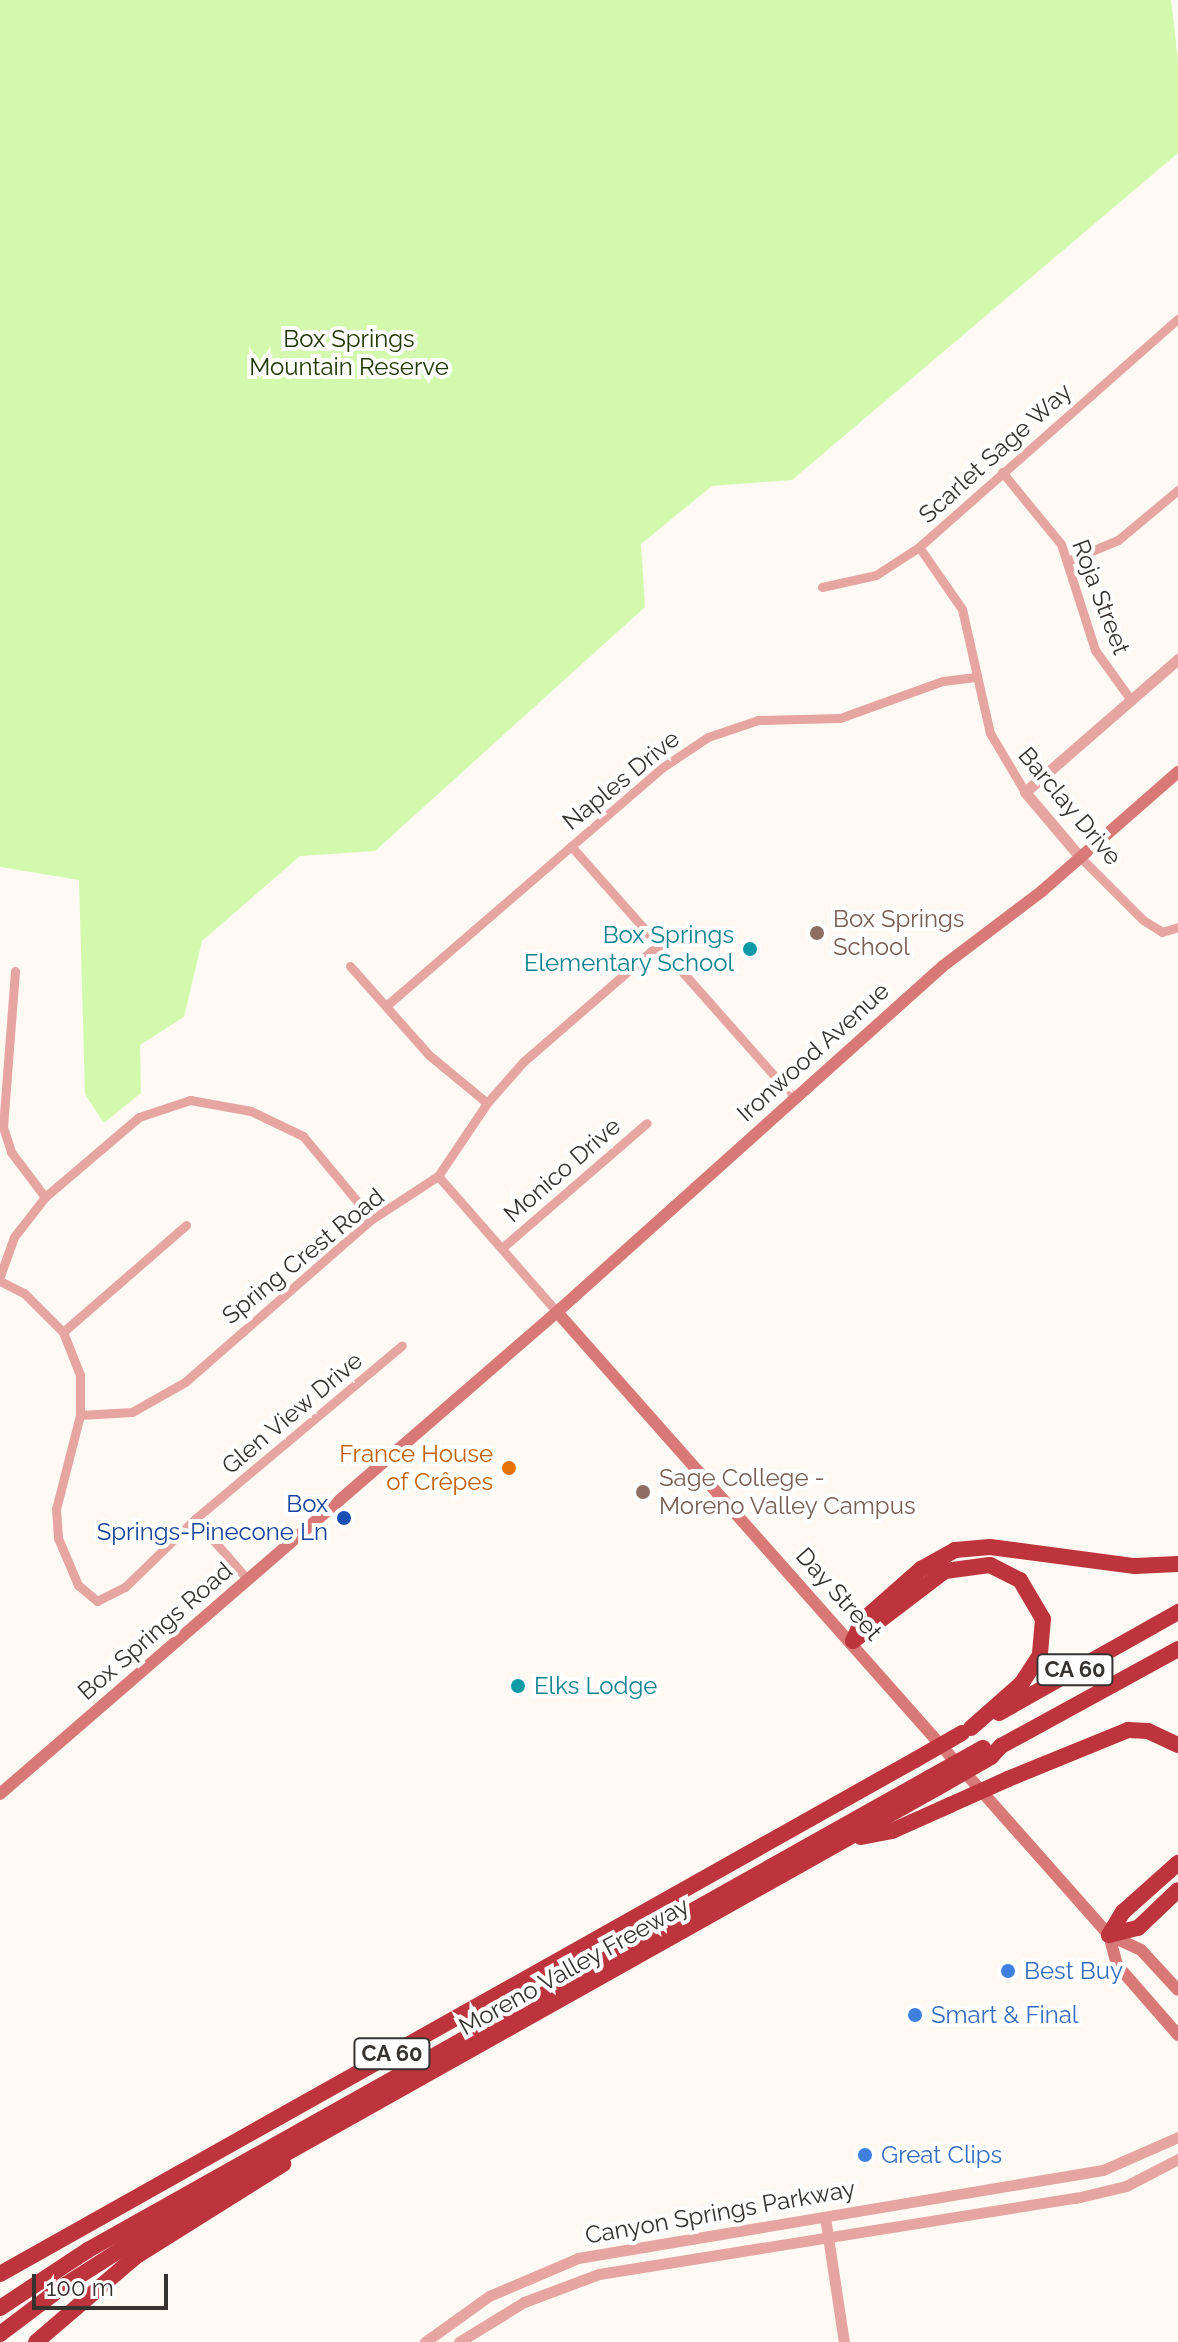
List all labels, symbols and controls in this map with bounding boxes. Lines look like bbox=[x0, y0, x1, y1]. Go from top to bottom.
park label: Box Springs Mountain Reserve bbox=[249, 325, 449, 381]
street label: Scarlet Sage Way bbox=[912, 377, 1078, 529]
street label: Roja Street bbox=[1066, 536, 1136, 658]
street label: Naples Drive bbox=[557, 724, 685, 836]
street label: Barclay Drive bbox=[1012, 741, 1128, 871]
place label: Box Springs School bbox=[833, 905, 964, 961]
place label: Box Springs Elementary School bbox=[523, 921, 734, 977]
marker: Box Springs School bbox=[808, 924, 826, 942]
marker: Box Springs Elementary School bbox=[741, 940, 759, 958]
street label: Ironwood Avenue bbox=[731, 976, 895, 1128]
street label: Monico Drive bbox=[498, 1112, 626, 1228]
street label: Spring Crest Road bbox=[216, 1182, 390, 1330]
street label: Glen View Drive bbox=[215, 1345, 369, 1481]
place label: France House of Crêpes bbox=[339, 1440, 493, 1496]
marker: France House of Crêpes bbox=[500, 1459, 518, 1477]
place label: Sage College - Moreno Valley Campus bbox=[659, 1464, 917, 1520]
marker: Sage College - Moreno Valley Campus bbox=[634, 1483, 652, 1501]
place label: Box Springs-Pinecone Ln bbox=[97, 1490, 328, 1546]
marker: Box Springs-Pinecone Ln bbox=[335, 1509, 353, 1527]
street label: Day Street bbox=[790, 1541, 888, 1647]
street label: Box Springs Road bbox=[72, 1556, 238, 1706]
road number: CA 60 bbox=[1035, 1652, 1115, 1688]
place label: Elks Lodge bbox=[534, 1672, 657, 1700]
marker: Elks Lodge bbox=[509, 1677, 527, 1695]
street label: Moreno Valley Freeway bbox=[453, 1890, 695, 2042]
place label: Best Buy bbox=[1024, 1957, 1123, 1985]
marker: Best Buy bbox=[999, 1962, 1017, 1980]
place label: Smart & Final bbox=[931, 2001, 1078, 2029]
marker: Smart & Final bbox=[906, 2006, 924, 2024]
road number: CA 60 bbox=[352, 2036, 432, 2072]
place label: Great Clips bbox=[881, 2141, 1002, 2169]
marker: Great Clips bbox=[856, 2146, 874, 2164]
street label: Canyon Springs Parkway bbox=[583, 2174, 857, 2250]
scale bar bbox=[36, 2258, 172, 2308]
text: 100 m bbox=[46, 2273, 114, 2302]

